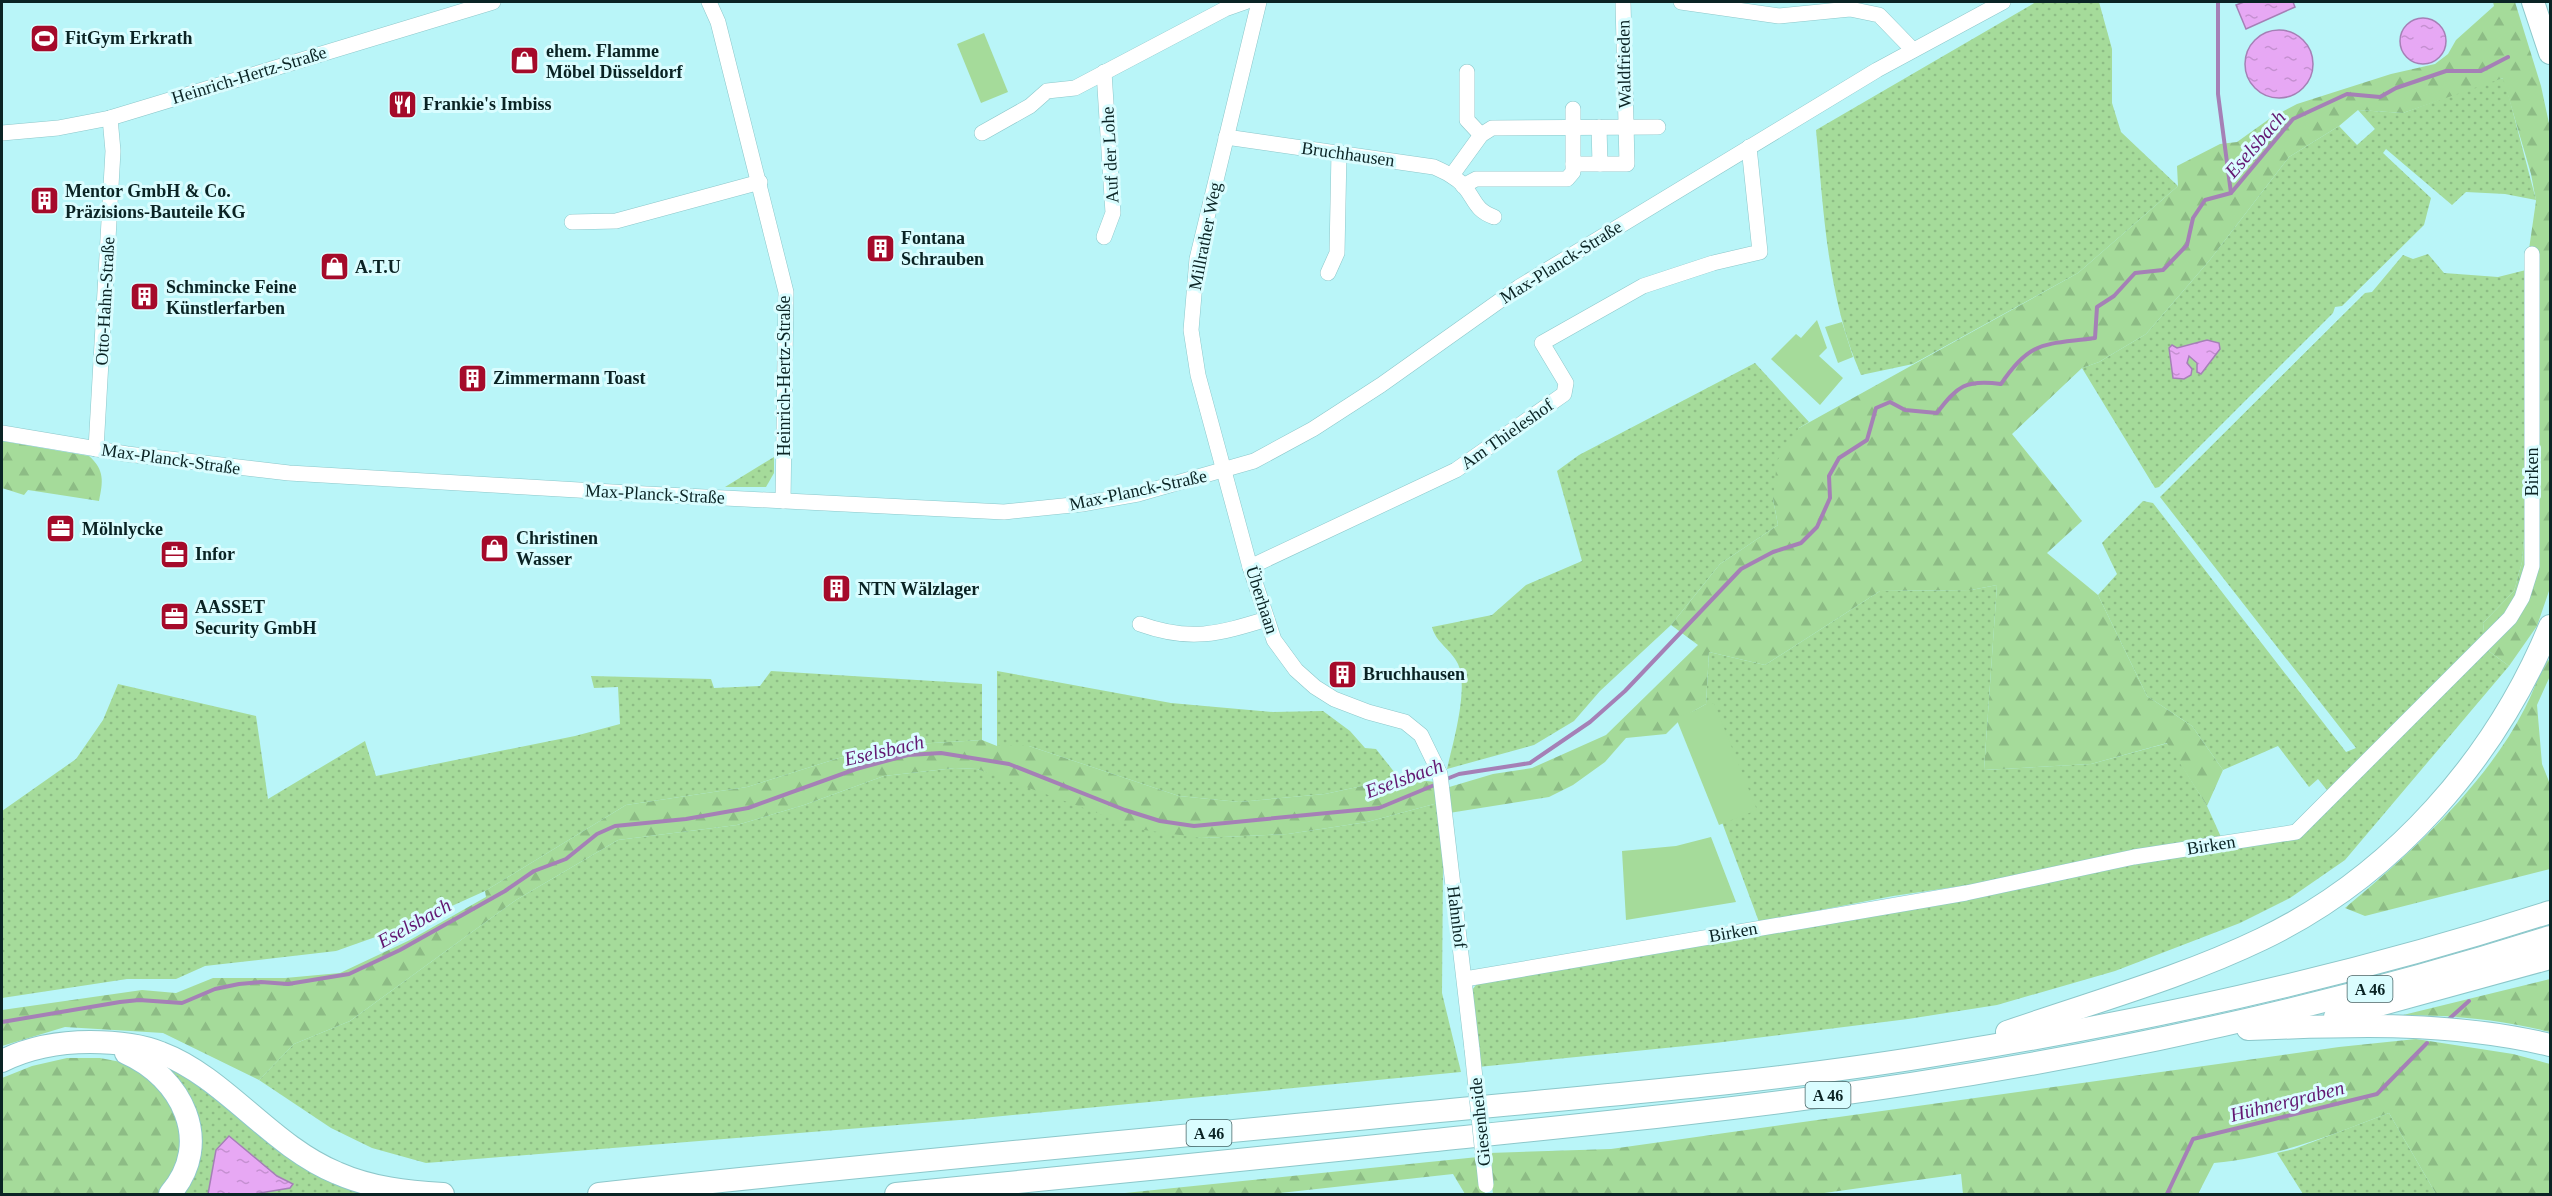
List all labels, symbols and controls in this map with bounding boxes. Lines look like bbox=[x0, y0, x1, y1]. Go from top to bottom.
street label: Waldfrieden bbox=[1613, 20, 1635, 108]
sports icon: FitGym Erkrath bbox=[28, 22, 60, 54]
place label: FitGym Erkrath bbox=[65, 28, 193, 48]
place label: ehem. Flamme Möbel Düsseldorf bbox=[546, 41, 684, 82]
street label: Heinrich-Hertz-Straße bbox=[169, 42, 329, 108]
shop icon: ehem. Flamme Möbel Düsseldorf bbox=[509, 45, 541, 77]
restaurant icon: Frankie's Imbiss bbox=[386, 88, 418, 120]
place label: Frankie's Imbiss bbox=[423, 94, 552, 114]
street label: Auf der Lohe bbox=[1097, 106, 1123, 204]
water label: Eselsbach bbox=[2219, 106, 2290, 183]
street label: Bruchhausen bbox=[1300, 138, 1396, 170]
street label: Millrather Weg bbox=[1185, 180, 1225, 292]
place label: Mentor GmbH & Co. Präzisions-Bauteile KG bbox=[65, 181, 245, 222]
building icon: Mentor GmbH & Co. Präzisions-Bauteile KG bbox=[28, 185, 60, 217]
street label: Max-Planck-Straße bbox=[1496, 216, 1626, 308]
place label: Fontana Schrauben bbox=[901, 228, 984, 269]
building icon: Fontana Schrauben bbox=[864, 232, 896, 264]
street label: Otto-Hahn-Straße bbox=[92, 236, 118, 366]
shop icon: A.T.U bbox=[318, 251, 350, 283]
place label: A.T.U bbox=[355, 257, 401, 277]
place label: Schmincke Feine Künstlerfarben bbox=[166, 277, 297, 318]
building icon: Schmincke Feine Künstlerfarben bbox=[129, 281, 161, 313]
street label: Heinrich-Hertz-Straße bbox=[774, 296, 794, 456]
building icon: Zimmermann Toast bbox=[456, 362, 488, 394]
place label: Zimmermann Toast bbox=[493, 368, 646, 388]
street label: Am Thieleshof bbox=[1457, 395, 1557, 473]
street label: Max-Planck-Straße bbox=[100, 439, 242, 479]
street label: Birken bbox=[2522, 448, 2542, 497]
street label: Max-Planck-Straße bbox=[1067, 466, 1209, 514]
street label: Max-Planck-Straße bbox=[585, 480, 725, 508]
office icon: Mölnlycke bbox=[45, 513, 77, 545]
place label: Mölnlycke bbox=[82, 519, 163, 539]
place label: Christinen Wasser bbox=[516, 528, 598, 569]
shop icon: Christinen Wasser bbox=[479, 532, 511, 564]
office icon: Infor bbox=[158, 538, 190, 570]
place label: Infor bbox=[195, 544, 235, 564]
street label: Überhaan bbox=[1242, 564, 1282, 636]
building icon: NTN Wälzlager bbox=[821, 573, 853, 605]
place label: NTN Wälzlager bbox=[858, 579, 979, 599]
place label: AASSET Security GmbH bbox=[195, 597, 317, 638]
office icon: AASSET Security GmbH bbox=[158, 601, 190, 633]
building icon: Bruchhausen bbox=[1326, 658, 1358, 690]
place label: Bruchhausen bbox=[1363, 664, 1465, 684]
water label: Eselsbach bbox=[841, 730, 926, 770]
water label: Eselsbach bbox=[1361, 754, 1446, 803]
street label: Birken bbox=[2185, 831, 2237, 859]
street label: Hahnhof bbox=[1443, 885, 1471, 949]
water label: Eselsbach bbox=[372, 894, 455, 953]
street label: Birken bbox=[1707, 918, 1759, 946]
road number: A 46 bbox=[2348, 976, 2392, 1002]
water label: Hühnergraben bbox=[2227, 1076, 2347, 1127]
street label: Giesenheide bbox=[1465, 1077, 1495, 1167]
road number: A 46 bbox=[1806, 1082, 1850, 1108]
road number: A 46 bbox=[1186, 1120, 1232, 1146]

